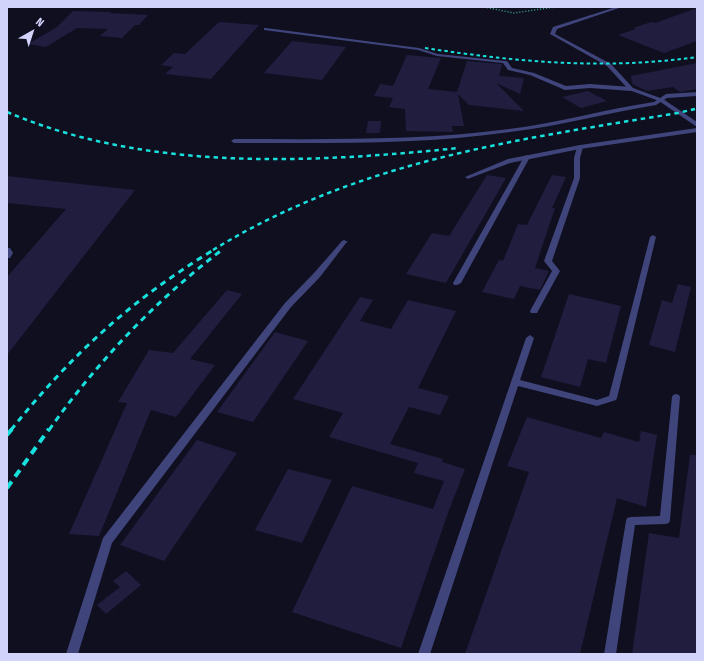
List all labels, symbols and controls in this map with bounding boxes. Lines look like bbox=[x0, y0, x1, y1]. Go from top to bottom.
north arrow bbox=[12, 12, 52, 52]
text: N bbox=[33, 15, 47, 29]

